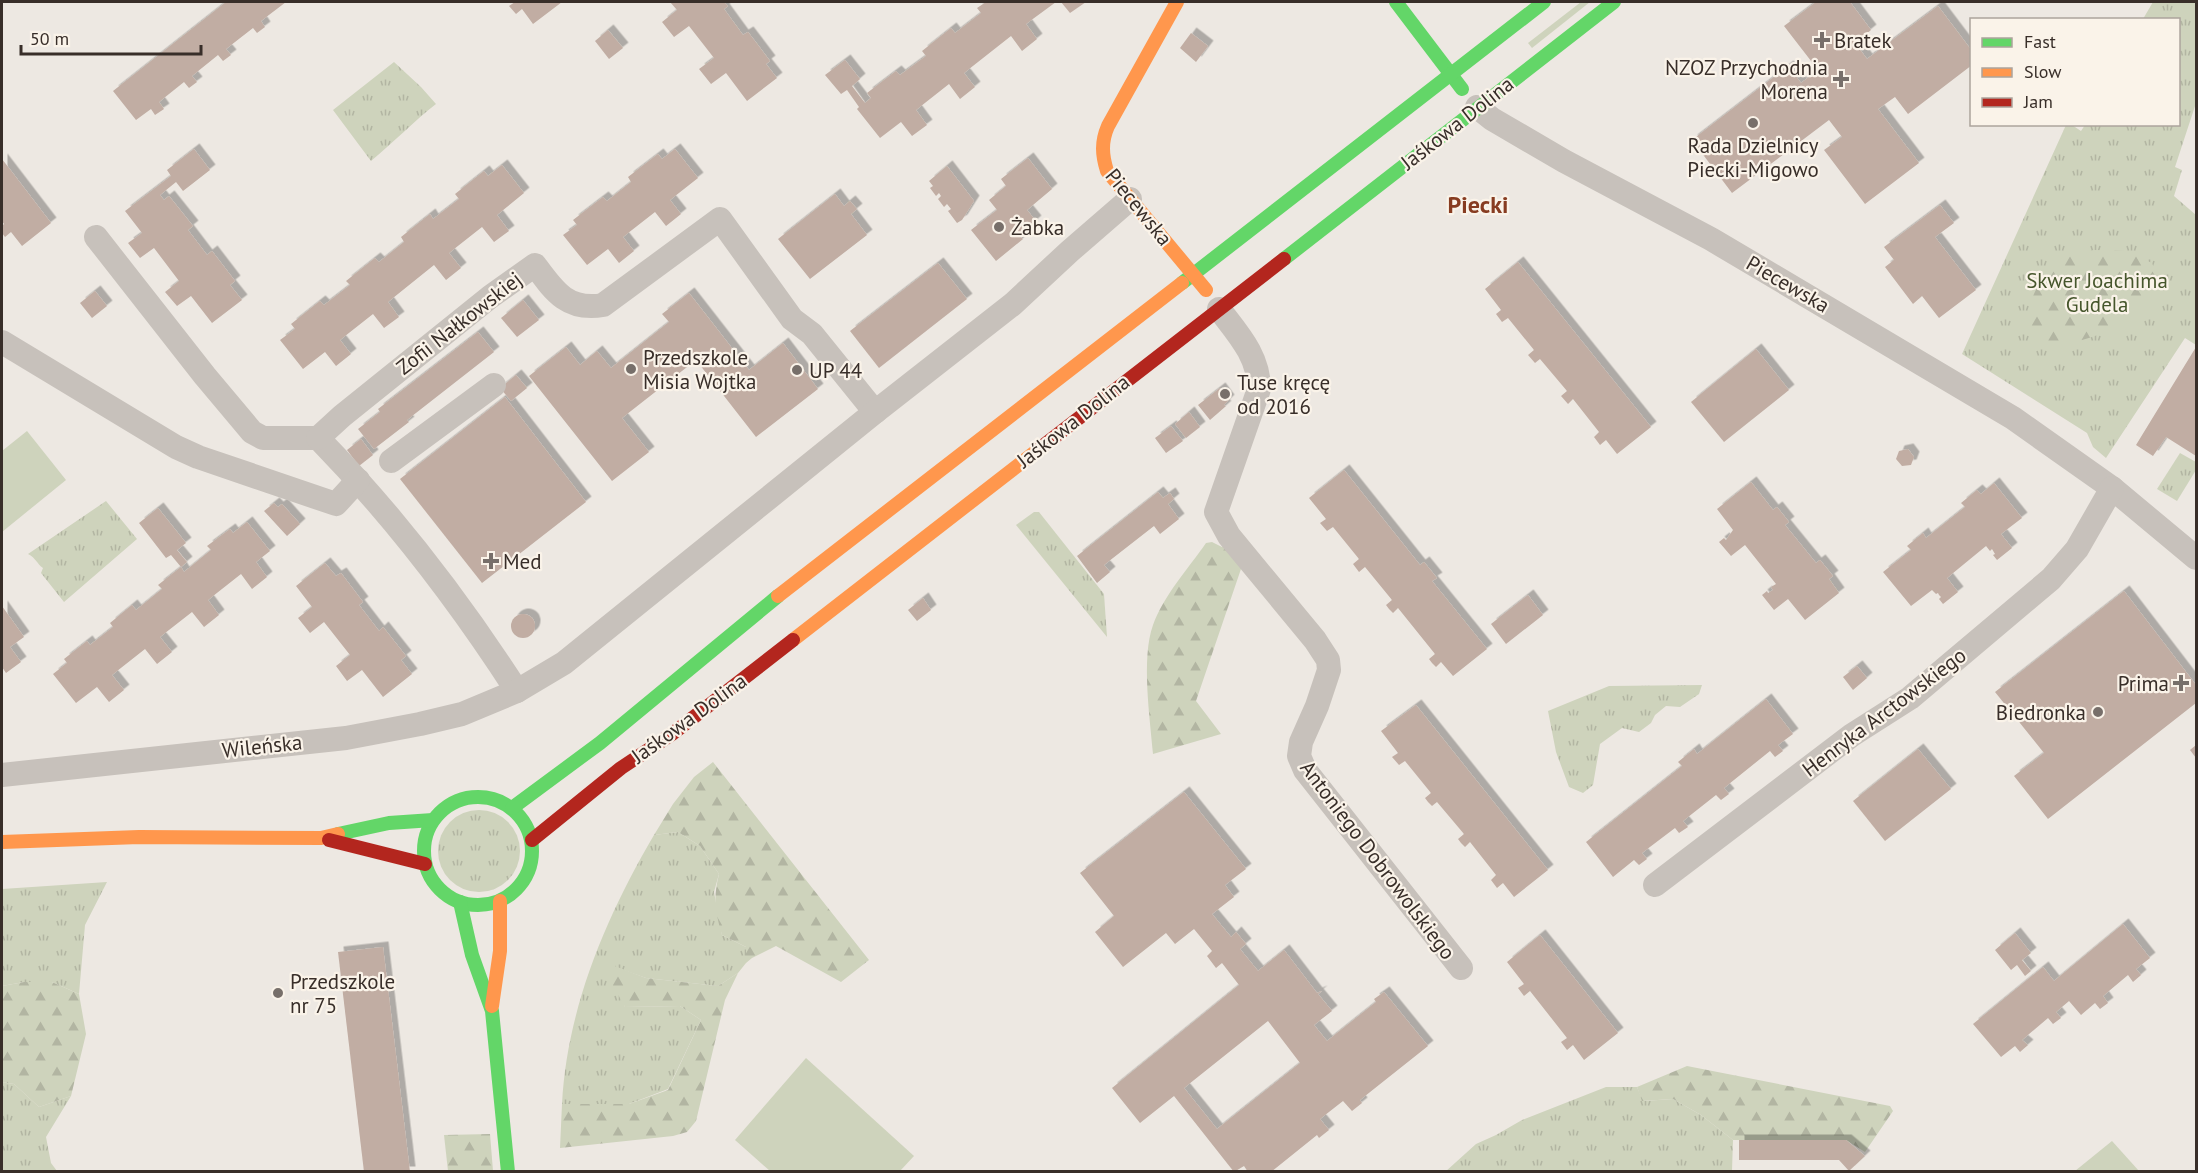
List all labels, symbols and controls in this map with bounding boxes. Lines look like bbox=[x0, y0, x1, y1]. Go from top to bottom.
scale bar bbox=[21, 18, 201, 56]
legend bbox=[1970, 18, 2180, 126]
text: 50 m bbox=[30, 27, 69, 50]
place label: Bratek bbox=[1834, 27, 1891, 54]
text: Fast bbox=[2024, 30, 2056, 53]
marker: Bratek bbox=[1815, 33, 1829, 47]
place label: NZOZ Przychodnia Morena bbox=[1665, 54, 1828, 105]
text: Slow bbox=[2024, 60, 2062, 83]
street label: Jaśkowa Dolina bbox=[1394, 70, 1519, 176]
marker: NZOZ Przychodnia Morena bbox=[1832, 70, 1850, 88]
text: Jam bbox=[2023, 90, 2053, 113]
marker: Rada Dzielnicy Piecki-Migowo bbox=[1746, 116, 1760, 130]
place label: Rada Dzielnicy Piecki-Migowo bbox=[1687, 132, 1819, 183]
street label: Piecewska bbox=[1100, 163, 1178, 251]
district label: Piecki bbox=[1448, 189, 1508, 220]
place label: Żabka bbox=[1011, 214, 1064, 241]
marker: Żabka bbox=[992, 220, 1006, 234]
street label: Piecewska bbox=[1741, 249, 1835, 319]
street label: Zofii Nałkowskiej bbox=[391, 266, 527, 380]
park label: Skwer Joachima Gudela bbox=[2026, 267, 2168, 318]
place label: Przedszkole Misia Wojtka bbox=[643, 344, 756, 395]
place label: UP 44 bbox=[809, 357, 862, 384]
marker: Przedszkole Misia Wojtka bbox=[624, 362, 638, 376]
marker: UP 44 bbox=[790, 363, 804, 377]
street label: Jaśkowa Dolina bbox=[1010, 368, 1135, 474]
place label: Tuse kręcę od 2016 bbox=[1237, 369, 1330, 420]
marker: Tuse kręcę od 2016 bbox=[1218, 387, 1232, 401]
place label: Med bbox=[503, 548, 542, 575]
marker: Med bbox=[484, 554, 498, 568]
street label: Henryka Arctowskiego bbox=[1797, 642, 1971, 782]
street label: Jaśkowa Dolina bbox=[625, 667, 752, 770]
place label: Prima bbox=[2118, 670, 2169, 697]
marker: Prima bbox=[2174, 676, 2188, 690]
place label: Biedronka bbox=[1996, 699, 2086, 726]
marker: Biedronka bbox=[2091, 705, 2105, 719]
street label: Wileńska bbox=[220, 728, 304, 764]
street label: Antoniego Dobrowolskiego bbox=[1294, 755, 1462, 965]
place label: Przedszkole nr 75 bbox=[290, 968, 395, 1019]
marker: Przedszkole nr 75 bbox=[271, 986, 285, 1000]

